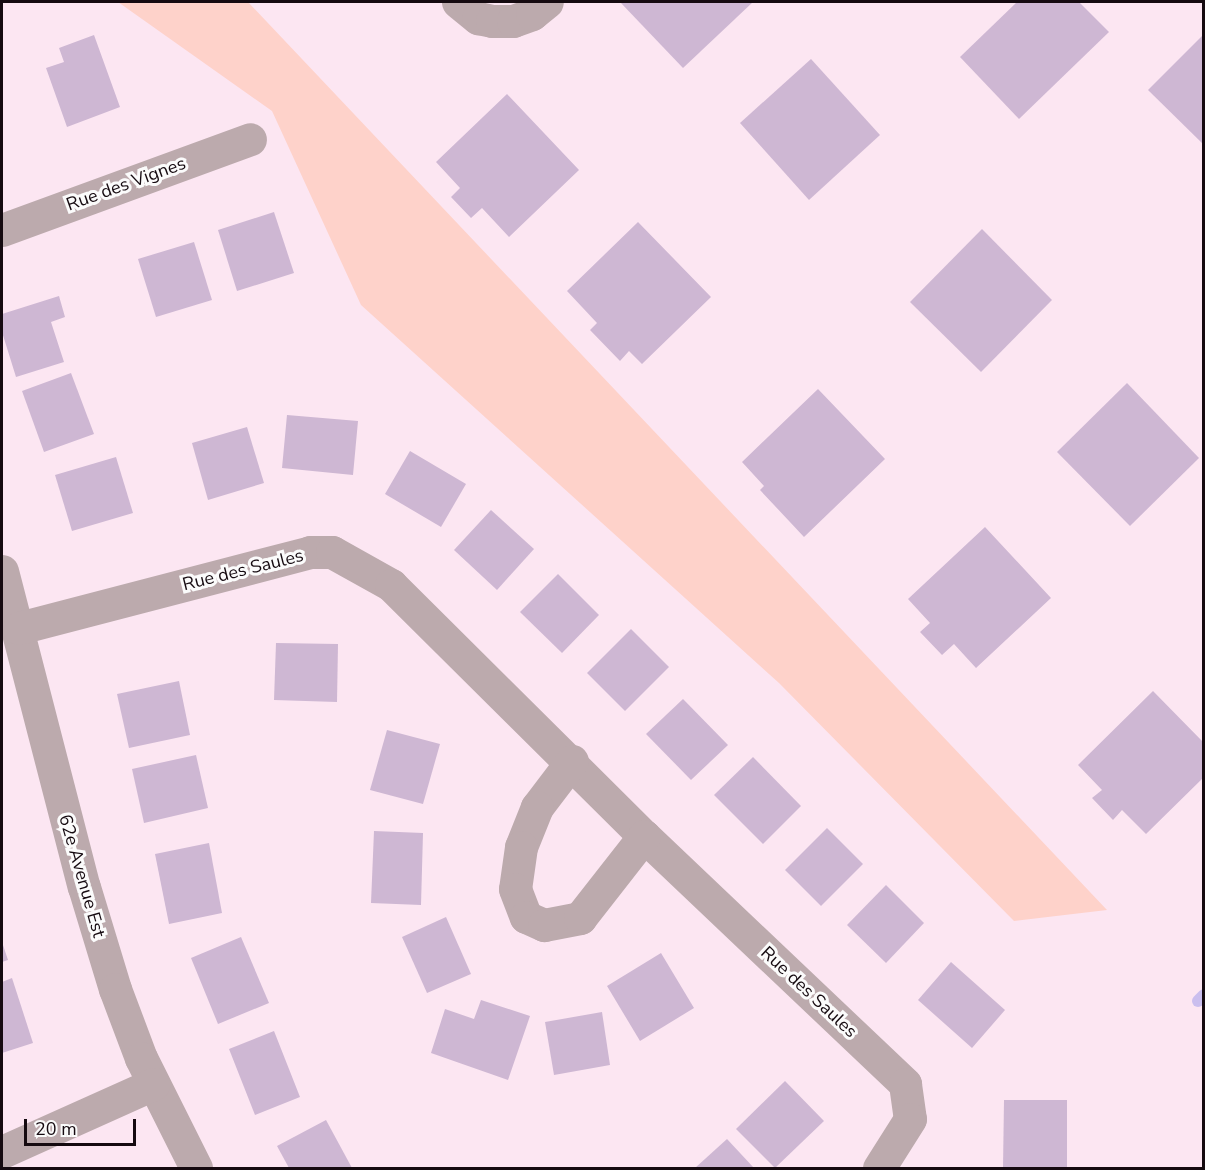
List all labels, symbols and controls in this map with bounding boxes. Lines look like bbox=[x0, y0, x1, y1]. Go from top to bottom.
street label: Rue des Vignes bbox=[63, 152, 189, 216]
street label: Rue des Saules bbox=[180, 545, 306, 595]
street label: 62e Avenue Est bbox=[54, 812, 110, 940]
street label: Rue des Saules bbox=[756, 942, 862, 1042]
scale bar bbox=[27, 1107, 140, 1145]
text: 20 m bbox=[35, 1117, 77, 1141]

